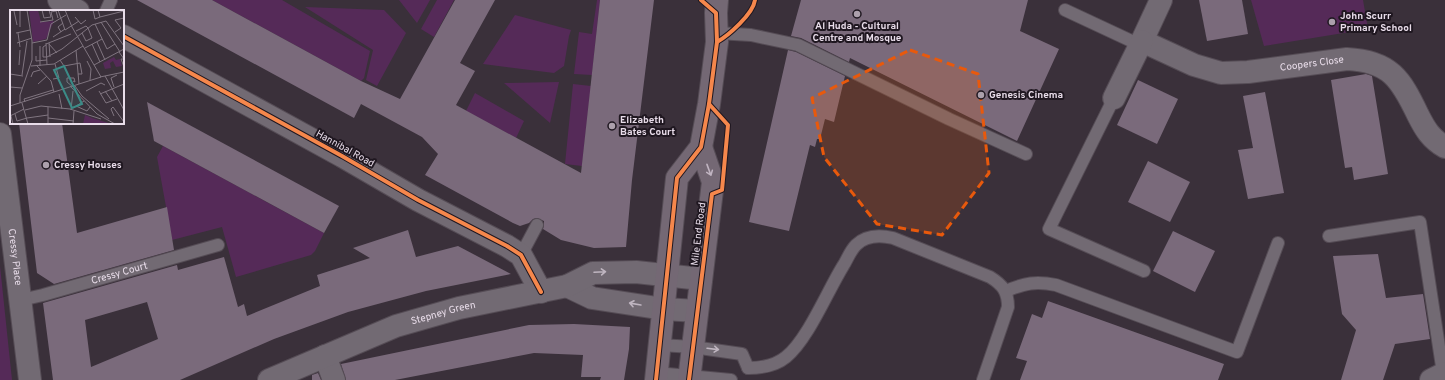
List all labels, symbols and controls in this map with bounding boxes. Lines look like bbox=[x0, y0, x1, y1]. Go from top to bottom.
marker: Al Huda - Cultural Centre and Mosque bbox=[852, 9, 862, 19]
inset map bbox=[10, 10, 124, 124]
place label: John Scurr Primary School bbox=[1340, 10, 1412, 35]
marker: John Scurr Primary School bbox=[1327, 17, 1337, 27]
place label: Al Huda - Cultural Centre and Mosque bbox=[813, 20, 902, 45]
street label: Coopers Close bbox=[1279, 53, 1345, 74]
place label: Genesis Cinema bbox=[989, 89, 1063, 102]
marker: Genesis Cinema bbox=[976, 90, 986, 100]
place label: Elizabeth Bates Court bbox=[620, 114, 675, 139]
marker: Elizabeth Bates Court bbox=[607, 121, 617, 131]
street label: Hannibal Road bbox=[313, 128, 377, 170]
place label: Cressy Houses bbox=[54, 159, 122, 172]
marker: Cressy Houses bbox=[41, 160, 51, 170]
one-way arrow bbox=[706, 164, 713, 177]
street label: Mile End Road bbox=[689, 202, 709, 266]
street label: Cressy Place bbox=[5, 228, 25, 286]
street label: Cressy Court bbox=[90, 259, 149, 287]
one-way arrow bbox=[593, 269, 606, 276]
street label: Stepney Green bbox=[409, 298, 477, 328]
one-way arrow bbox=[629, 300, 642, 308]
one-way arrow bbox=[706, 345, 719, 353]

